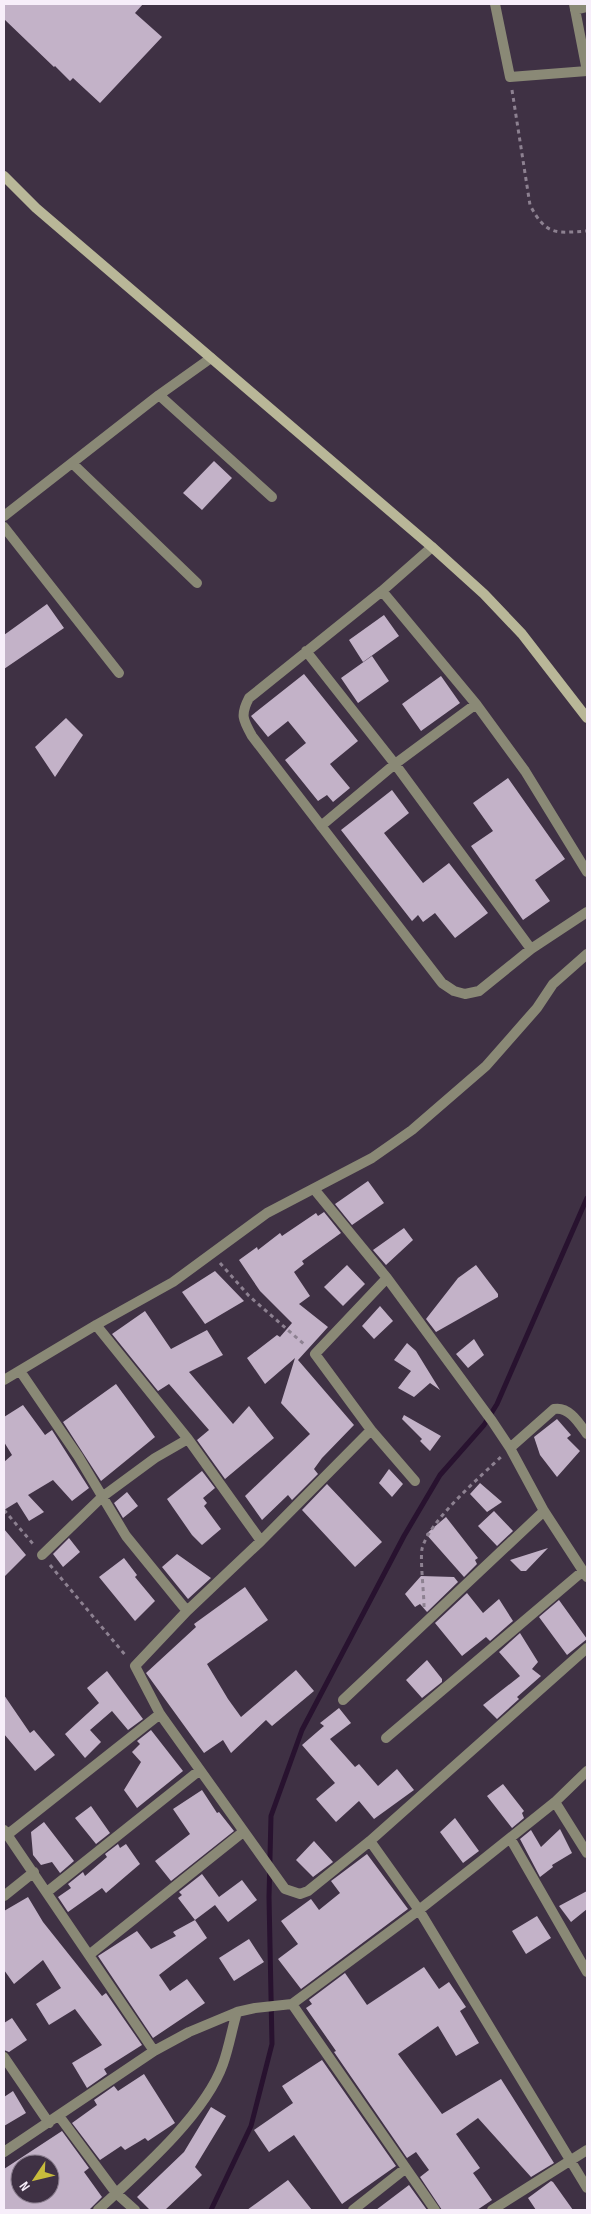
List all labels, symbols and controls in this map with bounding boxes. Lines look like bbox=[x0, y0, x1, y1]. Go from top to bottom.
north arrow bbox=[10, 2154, 60, 2204]
text: N bbox=[16, 2178, 34, 2194]

